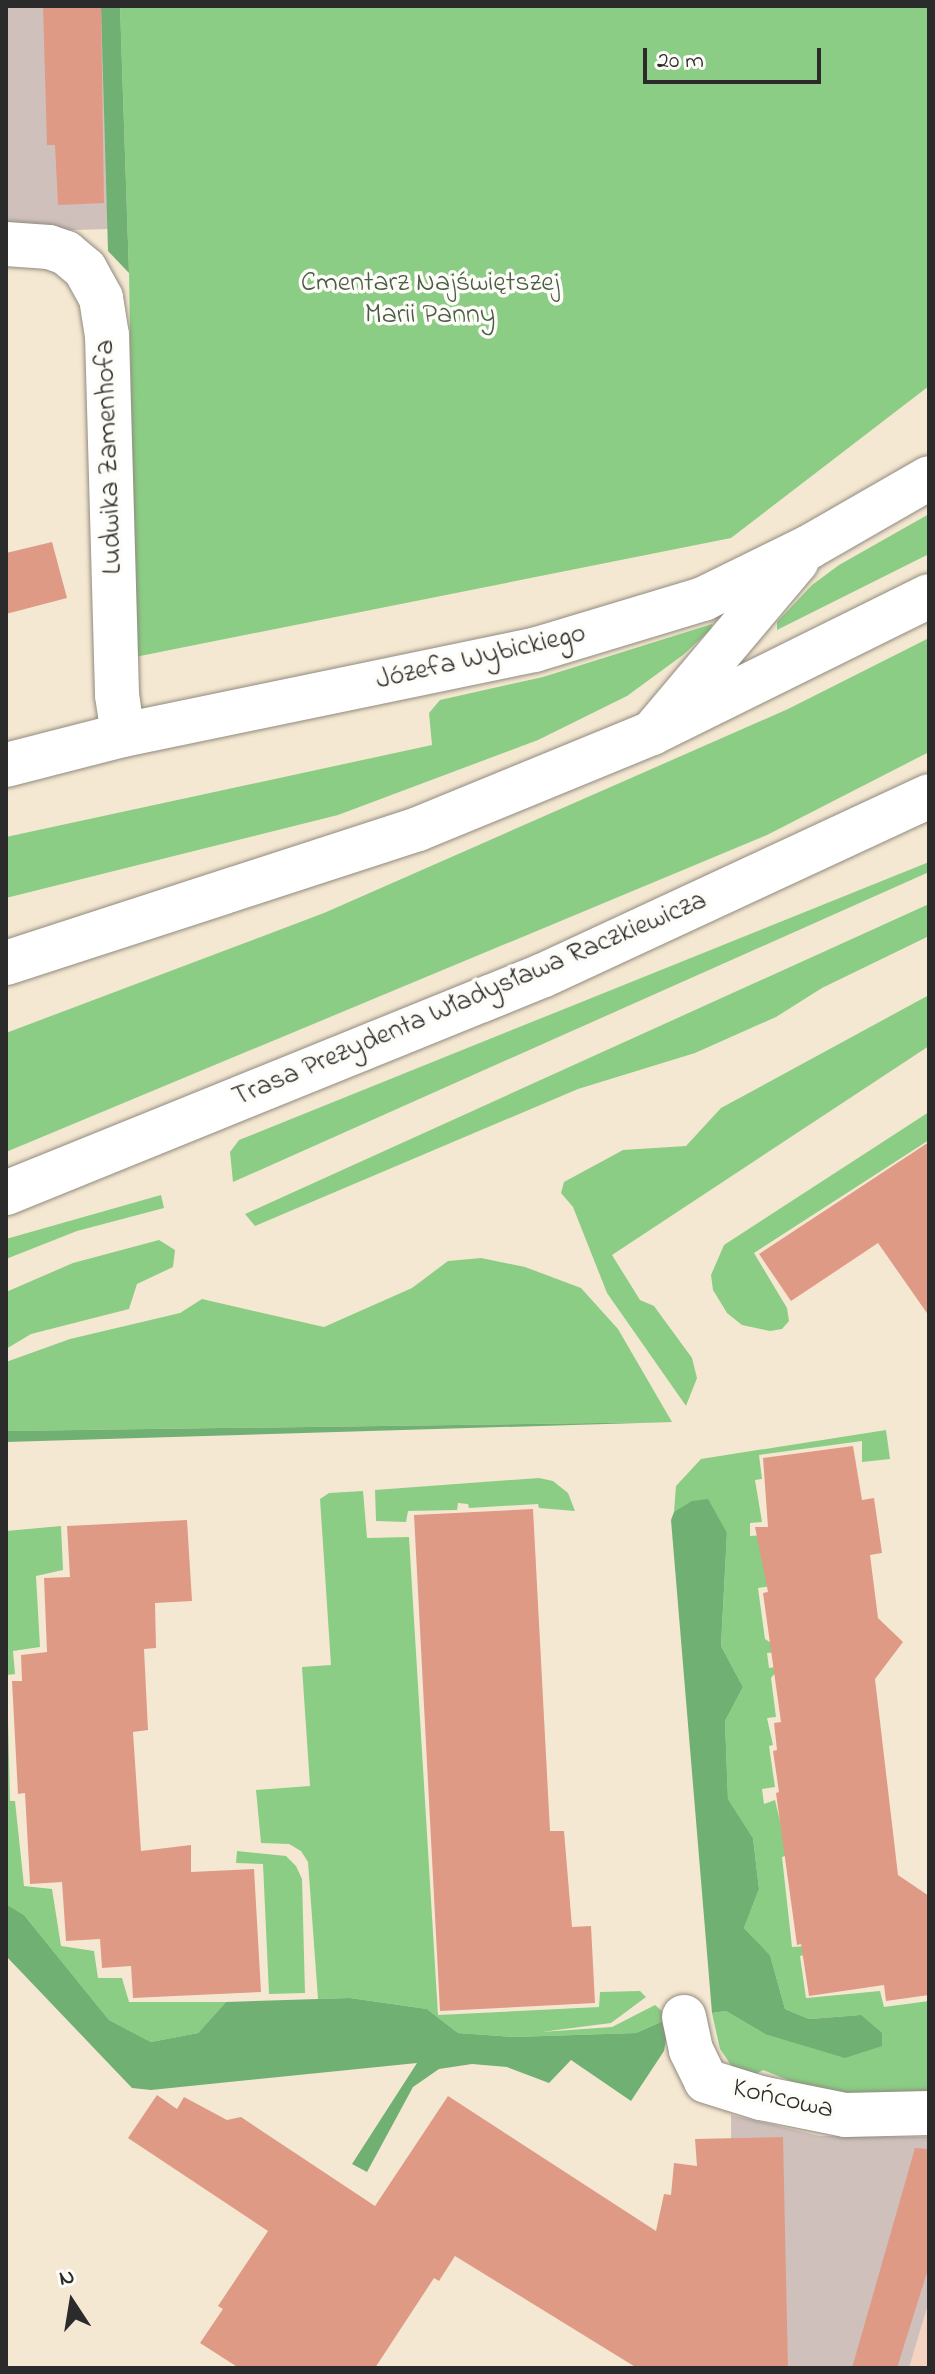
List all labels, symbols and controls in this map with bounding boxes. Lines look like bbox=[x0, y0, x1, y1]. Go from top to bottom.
scale bar bbox=[647, 32, 825, 82]
text: 20 m bbox=[657, 44, 704, 79]
park label: Cmentarz Najświętszej Marii Panny bbox=[301, 267, 559, 333]
street label: Ludwika Zamenhofa bbox=[89, 339, 131, 575]
street label: Józefa Wybickiego bbox=[373, 618, 589, 698]
street label: Trasa Prezydenta Władysława Raczkiewicza bbox=[228, 885, 712, 1115]
street label: Końcowa bbox=[729, 2072, 837, 2128]
text: N bbox=[56, 2261, 78, 2296]
north arrow bbox=[32, 2262, 112, 2342]

